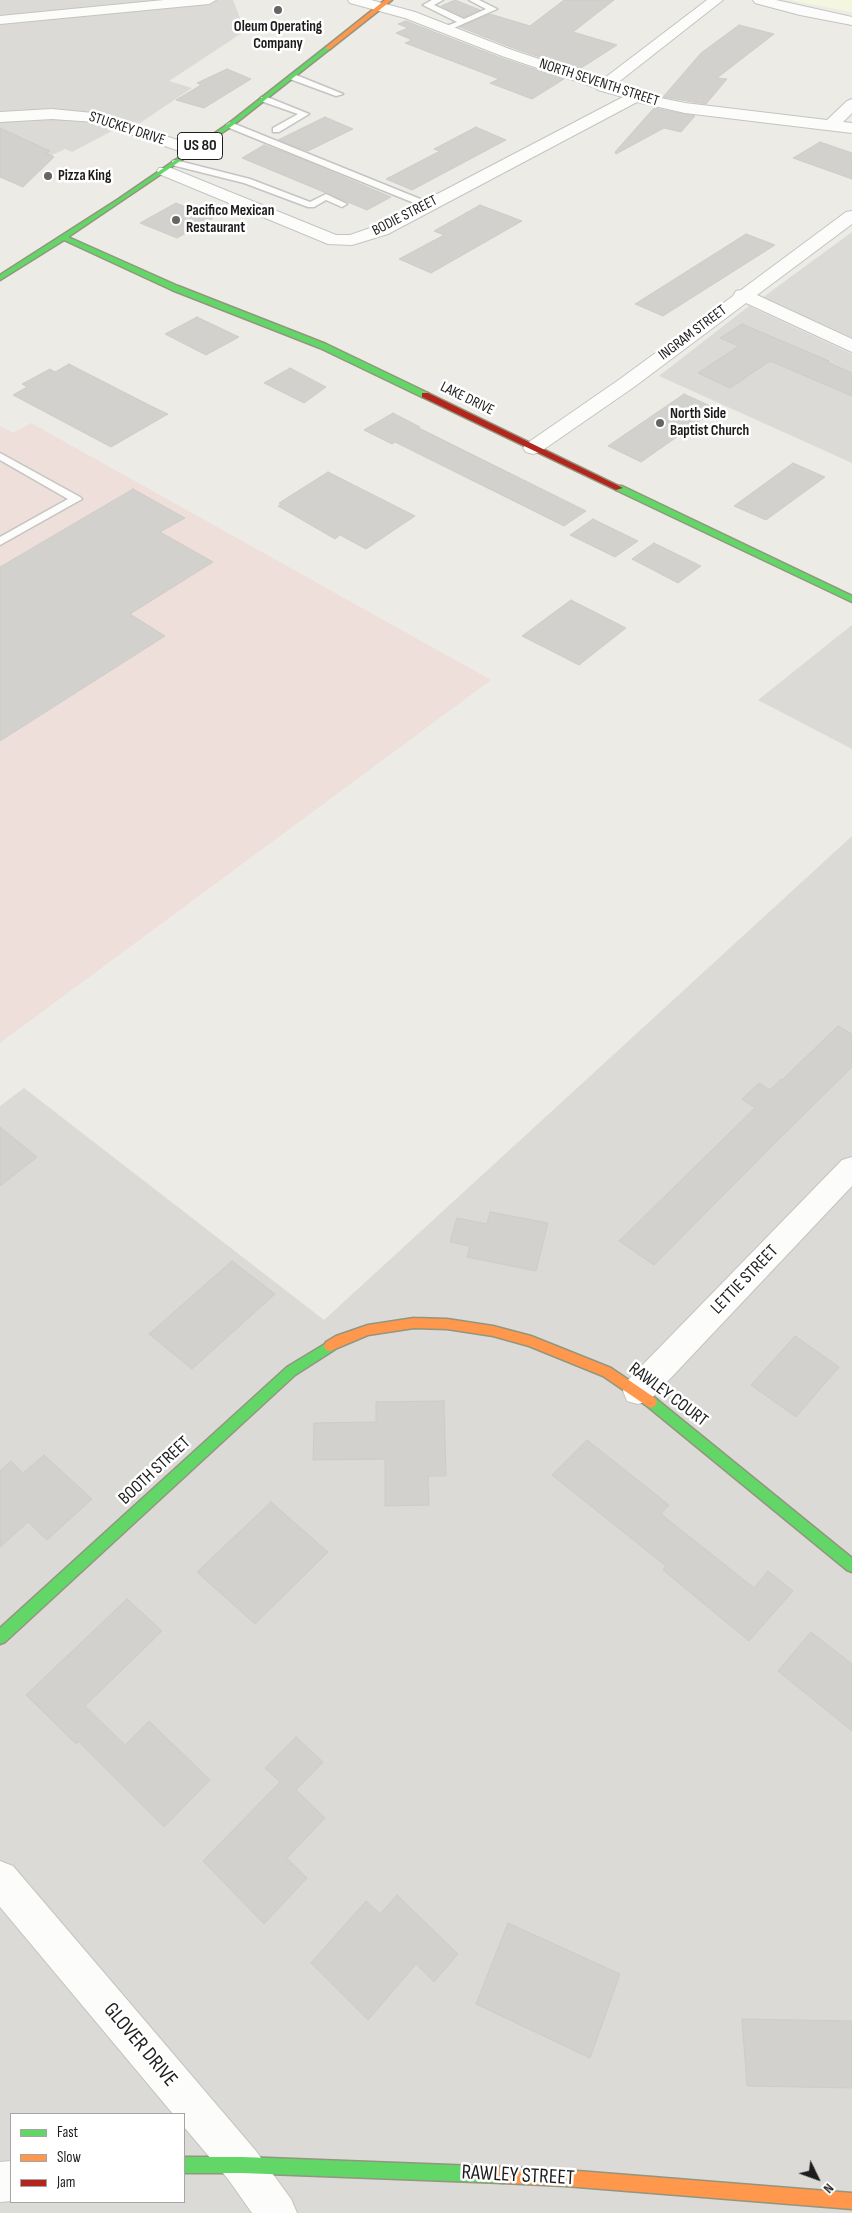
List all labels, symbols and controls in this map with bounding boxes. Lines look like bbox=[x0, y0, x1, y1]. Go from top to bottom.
marker: Oleum Operating Company bbox=[272, 4, 284, 16]
place label: Oleum Operating Company bbox=[234, 18, 322, 53]
street label: NORTH SEVENTH STREET bbox=[537, 55, 661, 111]
street label: STUCKEY DRIVE bbox=[87, 108, 167, 150]
road number: US 80 bbox=[178, 132, 222, 160]
place label: Pizza King bbox=[58, 167, 111, 185]
marker: Pizza King bbox=[42, 170, 54, 182]
street label: BODIE STREET bbox=[369, 192, 441, 240]
place label: Pacifico Mexican Restaurant bbox=[186, 202, 274, 237]
marker: Pacifico Mexican Restaurant bbox=[170, 214, 182, 226]
street label: INGRAM STREET bbox=[655, 302, 731, 364]
street label: LAKE DRIVE bbox=[437, 378, 497, 420]
place label: North Side Baptist Church bbox=[670, 405, 749, 440]
marker: North Side Baptist Church bbox=[654, 417, 666, 429]
street label: LETTIE STREET bbox=[707, 1241, 783, 1319]
street label: RAWLEY COURT bbox=[624, 1358, 712, 1432]
street label: BOOTH STREET bbox=[115, 1432, 195, 1510]
street label: GLOVER DRIVE bbox=[98, 1998, 182, 2092]
legend bbox=[10, 2113, 185, 2203]
text: Fast bbox=[57, 2123, 78, 2142]
text: Slow bbox=[57, 2148, 81, 2167]
north arrow bbox=[792, 2153, 842, 2203]
street label: RAWLEY STREET bbox=[461, 2160, 575, 2192]
text: Jam bbox=[57, 2173, 75, 2192]
text: N bbox=[820, 2180, 837, 2197]

